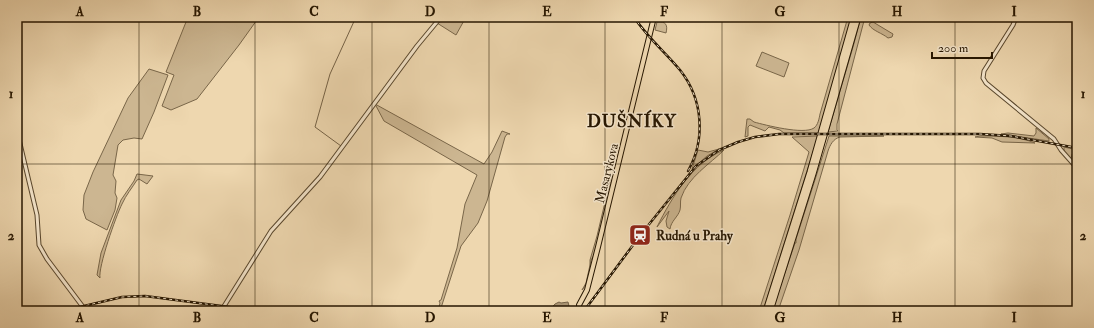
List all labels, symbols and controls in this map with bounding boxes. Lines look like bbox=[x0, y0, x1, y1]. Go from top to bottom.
text: A bbox=[75, 4, 85, 20]
text: B bbox=[193, 4, 201, 20]
text: C bbox=[309, 4, 319, 20]
text: D bbox=[425, 4, 436, 20]
text: E bbox=[542, 4, 552, 20]
text: F bbox=[660, 4, 669, 20]
text: G bbox=[775, 4, 786, 20]
text: H bbox=[892, 4, 903, 20]
text: I bbox=[1011, 4, 1017, 20]
scale bar bbox=[932, 34, 992, 60]
text: 200 m bbox=[938, 41, 969, 56]
text: 1 bbox=[9, 86, 14, 102]
text: 1 bbox=[1081, 86, 1086, 102]
district label: DUŠNÍKY bbox=[587, 109, 677, 132]
street label: Masarykova bbox=[592, 141, 623, 205]
station icon: Rudná u Prahy bbox=[627, 222, 653, 248]
text: 2 bbox=[8, 228, 15, 244]
place label: Rudná u Prahy bbox=[656, 228, 734, 245]
text: 2 bbox=[1080, 228, 1087, 244]
text: A bbox=[75, 310, 85, 326]
text: B bbox=[193, 310, 201, 326]
text: C bbox=[309, 310, 319, 326]
text: D bbox=[425, 310, 436, 326]
text: E bbox=[542, 310, 552, 326]
text: F bbox=[660, 310, 669, 326]
text: G bbox=[775, 310, 786, 326]
text: H bbox=[892, 310, 903, 326]
text: I bbox=[1011, 310, 1017, 326]

